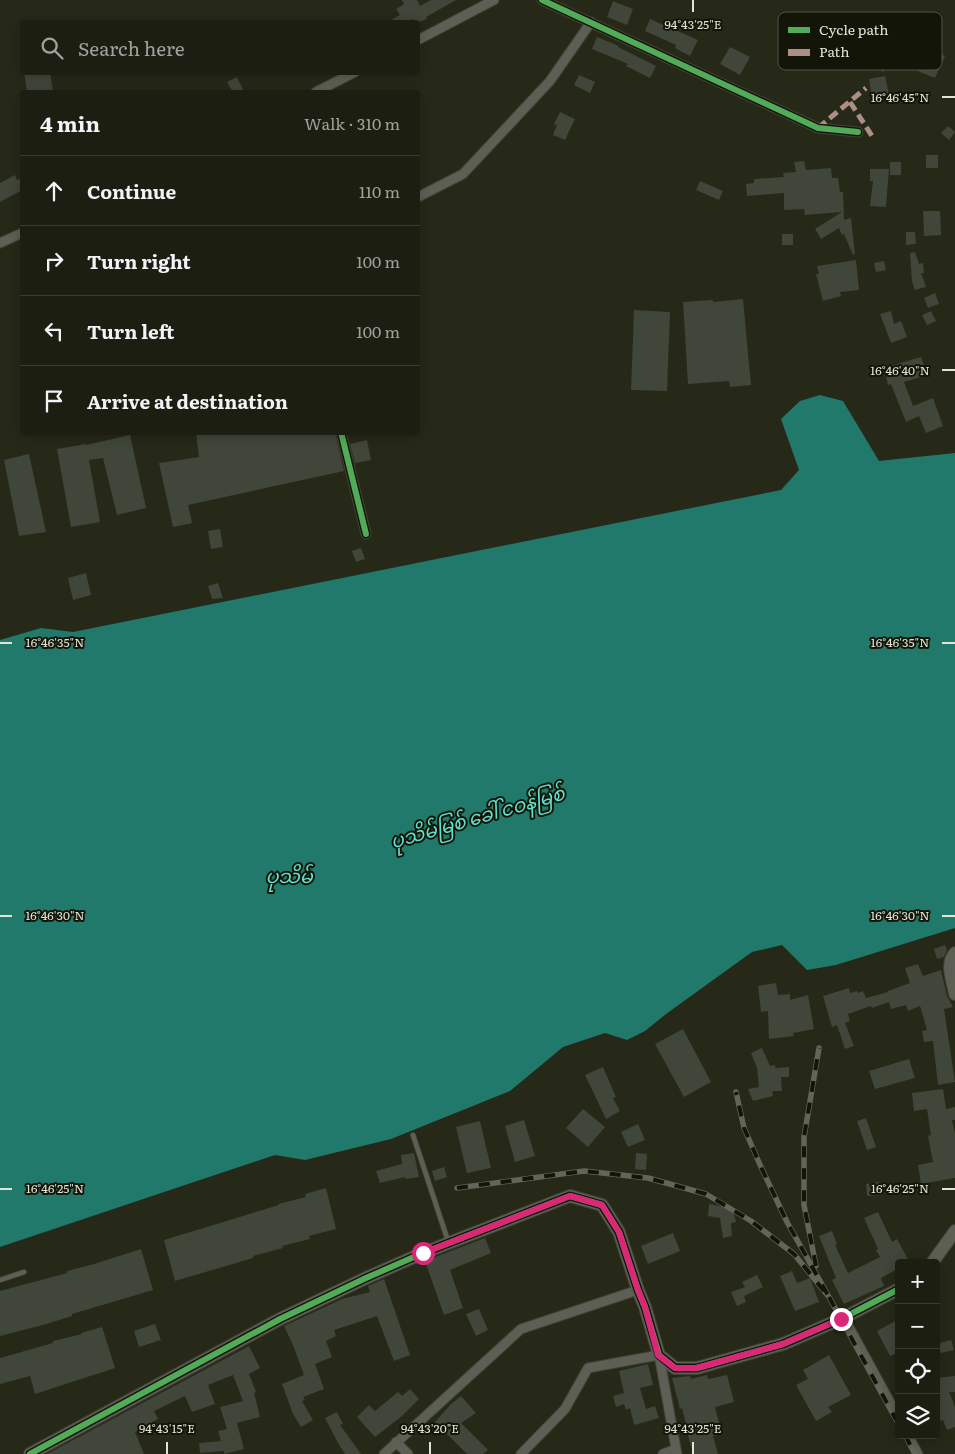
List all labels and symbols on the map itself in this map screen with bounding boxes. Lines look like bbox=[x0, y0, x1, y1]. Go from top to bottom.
legend bbox=[778, 12, 942, 70]
text: 94°43'25"E bbox=[665, 15, 722, 33]
text: Cycle path bbox=[819, 19, 888, 39]
text: Path bbox=[819, 41, 849, 61]
text: 16°46'45"N bbox=[871, 88, 929, 106]
text: 16°46'40"N bbox=[870, 361, 930, 379]
text: 16°46'35"N bbox=[26, 633, 84, 651]
text: 16°46'35"N bbox=[871, 633, 929, 651]
water label: ပုသိမ်မြစ် ခေါ် ငဝန်မြစ် bbox=[387, 777, 570, 857]
water label: ပုသိမ် bbox=[265, 861, 314, 892]
text: 16°46'30"N bbox=[25, 906, 85, 924]
text: 16°46'30"N bbox=[870, 906, 930, 924]
text: 16°46'25"N bbox=[26, 1179, 84, 1197]
text: 16°46'25"N bbox=[871, 1179, 929, 1197]
route start bbox=[412, 1242, 435, 1265]
route end bbox=[830, 1308, 853, 1331]
text: 94°43'15"E bbox=[139, 1419, 195, 1437]
text: 94°43'20"E bbox=[401, 1419, 459, 1437]
text: 94°43'25"E bbox=[665, 1419, 722, 1437]

